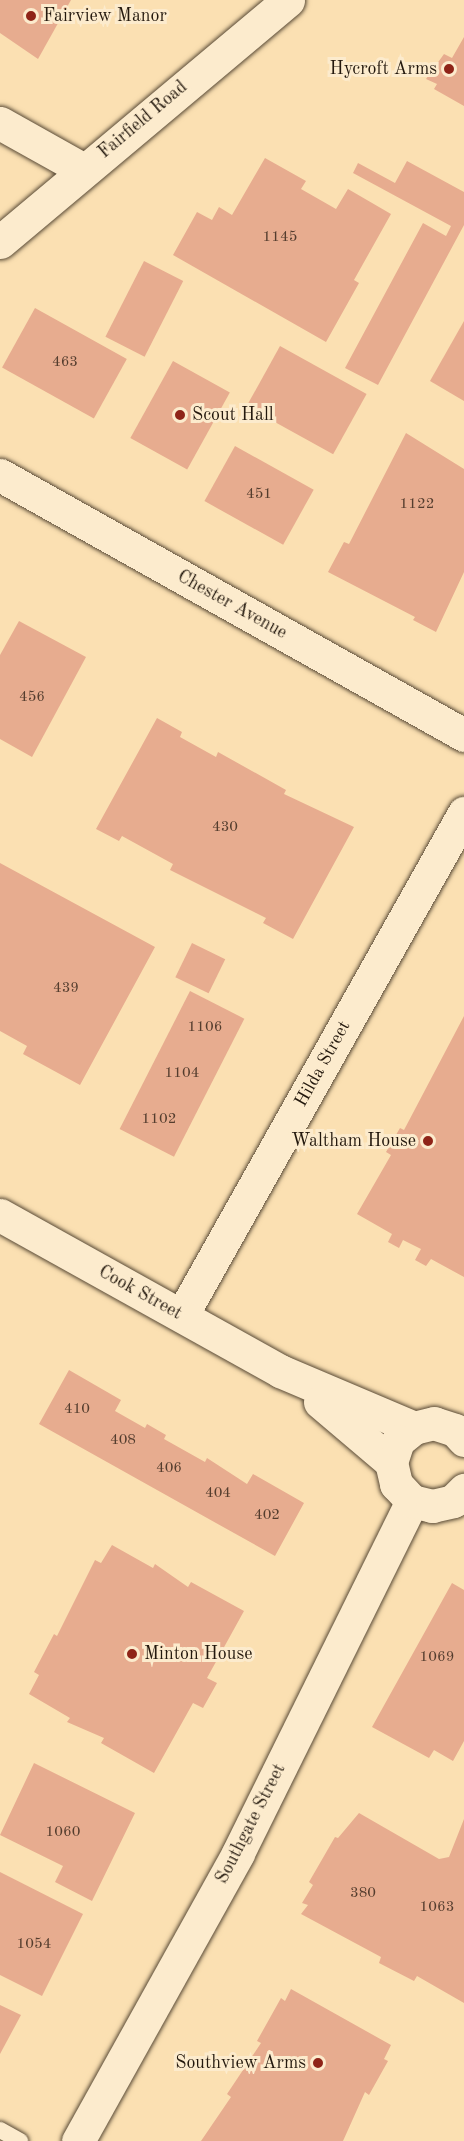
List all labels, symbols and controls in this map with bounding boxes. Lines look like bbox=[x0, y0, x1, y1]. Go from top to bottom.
place label: Fairview Manor bbox=[43, 5, 167, 27]
marker: Fairview Manor bbox=[24, 9, 38, 23]
place label: Hycroft Arms bbox=[329, 58, 437, 80]
marker: Hycroft Arms bbox=[442, 62, 456, 76]
street label: Fairfield Road bbox=[94, 77, 192, 163]
house number: 1145 bbox=[263, 229, 297, 247]
house number: 463 bbox=[52, 354, 78, 372]
place label: Scout Hall bbox=[192, 404, 274, 426]
marker: Scout Hall bbox=[173, 408, 187, 422]
house number: 451 bbox=[246, 486, 272, 504]
house number: 1122 bbox=[400, 496, 434, 514]
street label: Chester Avenue bbox=[173, 566, 291, 644]
house number: 456 bbox=[19, 689, 45, 707]
house number: 430 bbox=[212, 819, 238, 837]
house number: 439 bbox=[53, 980, 79, 998]
street label: Hilda Street bbox=[291, 1017, 355, 1111]
house number: 1106 bbox=[188, 1019, 222, 1037]
house number: 1104 bbox=[165, 1065, 199, 1083]
house number: 1102 bbox=[142, 1111, 176, 1129]
place label: Waltham House bbox=[291, 1130, 416, 1152]
marker: Waltham House bbox=[421, 1134, 435, 1148]
street label: Cook Street bbox=[95, 1261, 185, 1325]
house number: 410 bbox=[64, 1401, 90, 1419]
house number: 408 bbox=[110, 1432, 136, 1450]
house number: 406 bbox=[156, 1460, 182, 1478]
house number: 404 bbox=[205, 1485, 231, 1503]
house number: 402 bbox=[254, 1507, 280, 1525]
place label: Minton House bbox=[144, 1643, 252, 1665]
marker: Minton House bbox=[125, 1647, 139, 1661]
house number: 1069 bbox=[420, 1649, 454, 1667]
street label: Southgate Street bbox=[211, 1760, 291, 1888]
house number: 1060 bbox=[46, 1824, 80, 1842]
house number: 380 bbox=[350, 1885, 376, 1903]
house number: 1063 bbox=[420, 1899, 454, 1917]
house number: 1054 bbox=[17, 1936, 51, 1954]
place label: Southview Arms bbox=[175, 2052, 306, 2074]
marker: Southview Arms bbox=[311, 2056, 325, 2070]

